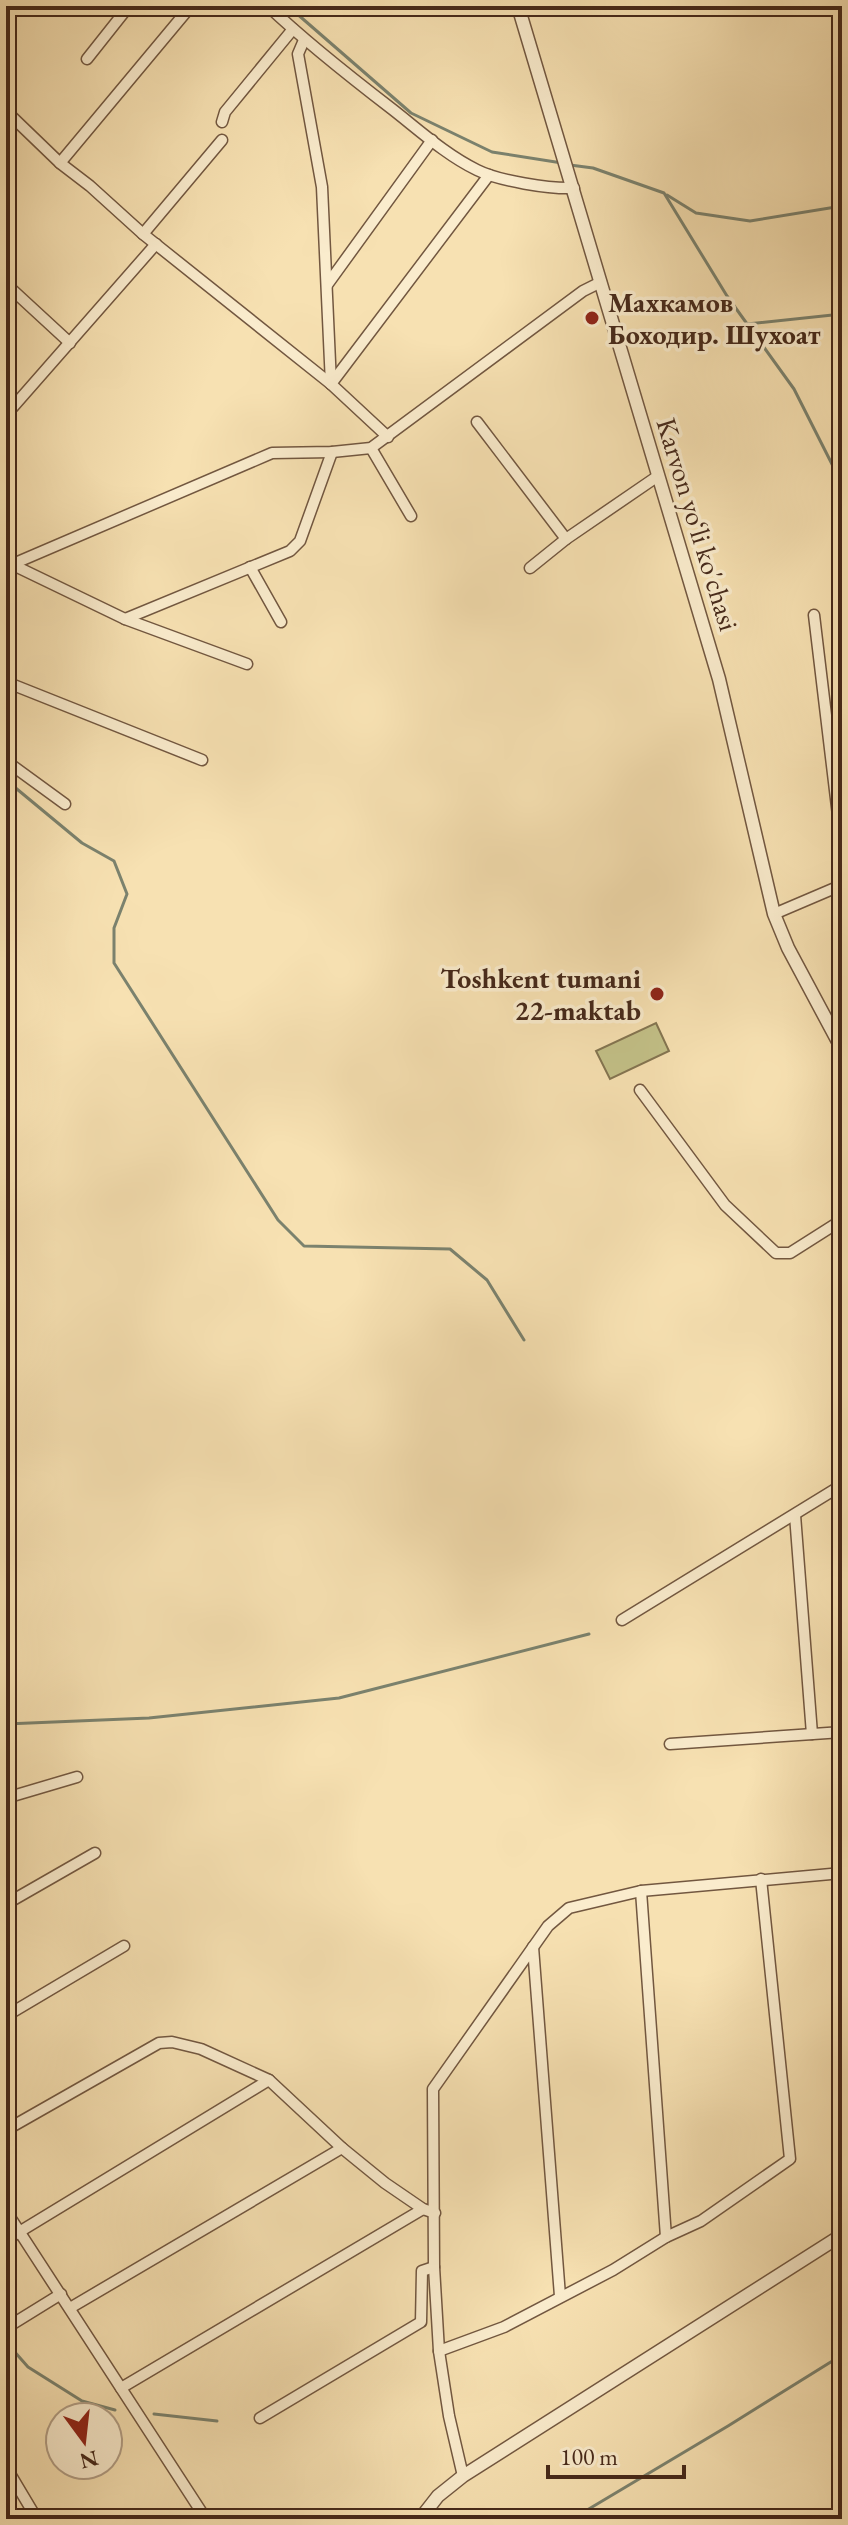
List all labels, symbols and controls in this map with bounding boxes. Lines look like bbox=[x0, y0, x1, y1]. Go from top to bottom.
place label: Махкамов Боходир. Шухоат bbox=[608, 284, 821, 352]
marker: Махкамов Боходир. Шухоат bbox=[583, 309, 601, 327]
street label: Karvon yo‘li ko'chasi bbox=[649, 413, 748, 635]
place label: Toshkent tumani 22-maktab bbox=[441, 960, 641, 1028]
marker: Toshkent tumani 22-maktab bbox=[648, 985, 666, 1003]
north arrow bbox=[44, 2401, 124, 2481]
scale bar bbox=[548, 2429, 684, 2479]
text: 100 m bbox=[560, 2441, 618, 2472]
text: N bbox=[77, 2444, 101, 2476]

